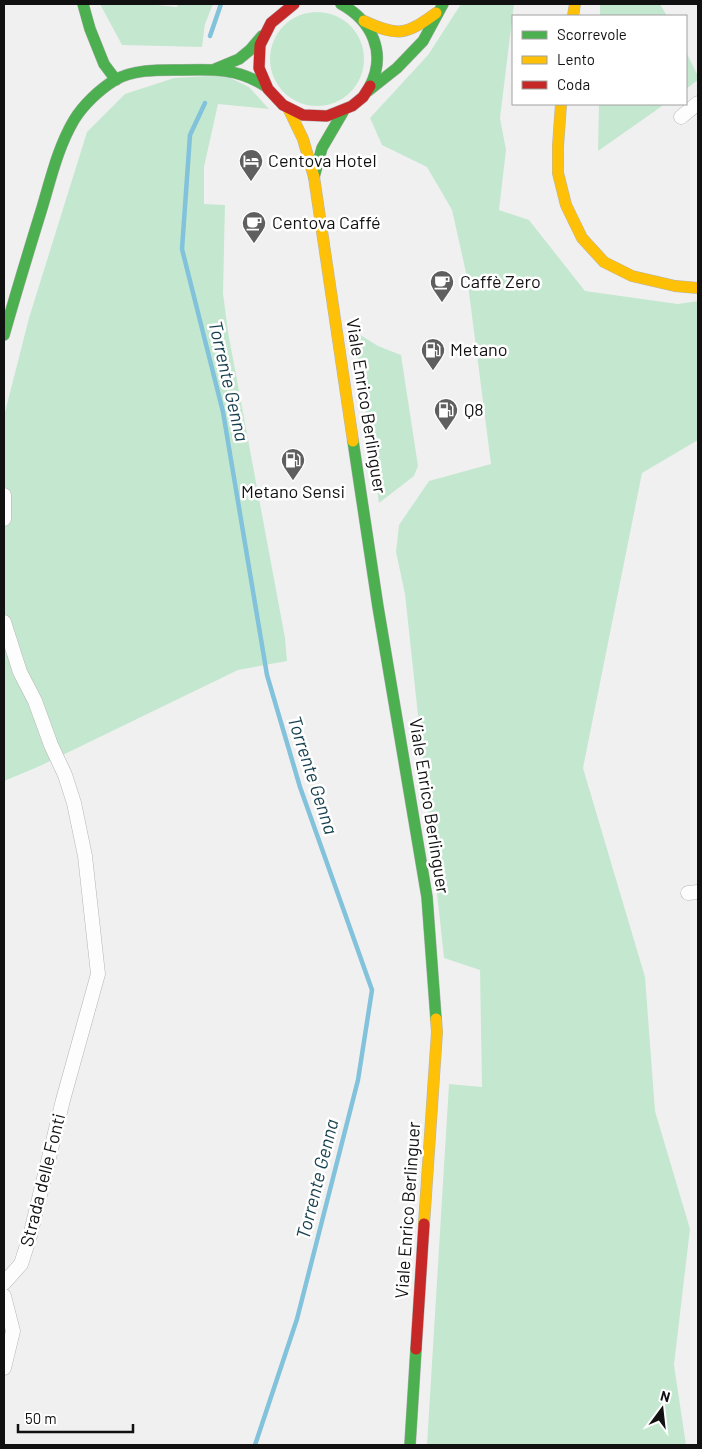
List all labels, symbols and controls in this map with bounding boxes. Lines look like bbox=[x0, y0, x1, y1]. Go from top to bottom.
legend bbox=[512, 15, 687, 105]
text: Scorrevole bbox=[557, 25, 627, 43]
text: Lento bbox=[557, 50, 595, 68]
text: Coda bbox=[557, 75, 590, 93]
hotel icon: Centova Hotel bbox=[238, 148, 264, 182]
place label: Centova Hotel bbox=[268, 149, 377, 171]
cafe icon: Centova Caffé bbox=[241, 210, 267, 244]
place label: Centova Caffé bbox=[272, 211, 381, 233]
cafe icon: Caffè Zero bbox=[429, 269, 455, 303]
place label: Caffè Zero bbox=[460, 270, 541, 292]
street label: Viale Enrico Berlinguer bbox=[342, 316, 392, 496]
water label: Torrente Genna bbox=[204, 318, 255, 444]
fuel station icon: Metano bbox=[420, 337, 446, 371]
place label: Metano bbox=[450, 338, 507, 360]
fuel station icon: Q8 bbox=[433, 397, 459, 431]
place label: Q8 bbox=[464, 398, 484, 420]
fuel station icon: Metano Sensi bbox=[280, 447, 306, 481]
place label: Metano Sensi bbox=[241, 480, 345, 502]
water label: Torrente Genna bbox=[283, 713, 343, 837]
street label: Viale Enrico Berlinguer bbox=[405, 716, 455, 896]
street label: Strada delle Fonti bbox=[15, 1111, 69, 1249]
water label: Torrente Genna bbox=[290, 1116, 343, 1241]
street label: Viale Enrico Berlinguer bbox=[390, 1120, 424, 1299]
north arrow bbox=[637, 1384, 687, 1434]
text: N bbox=[659, 1387, 672, 1405]
scale bar bbox=[18, 1402, 132, 1434]
text: 50 m bbox=[25, 1409, 57, 1427]

